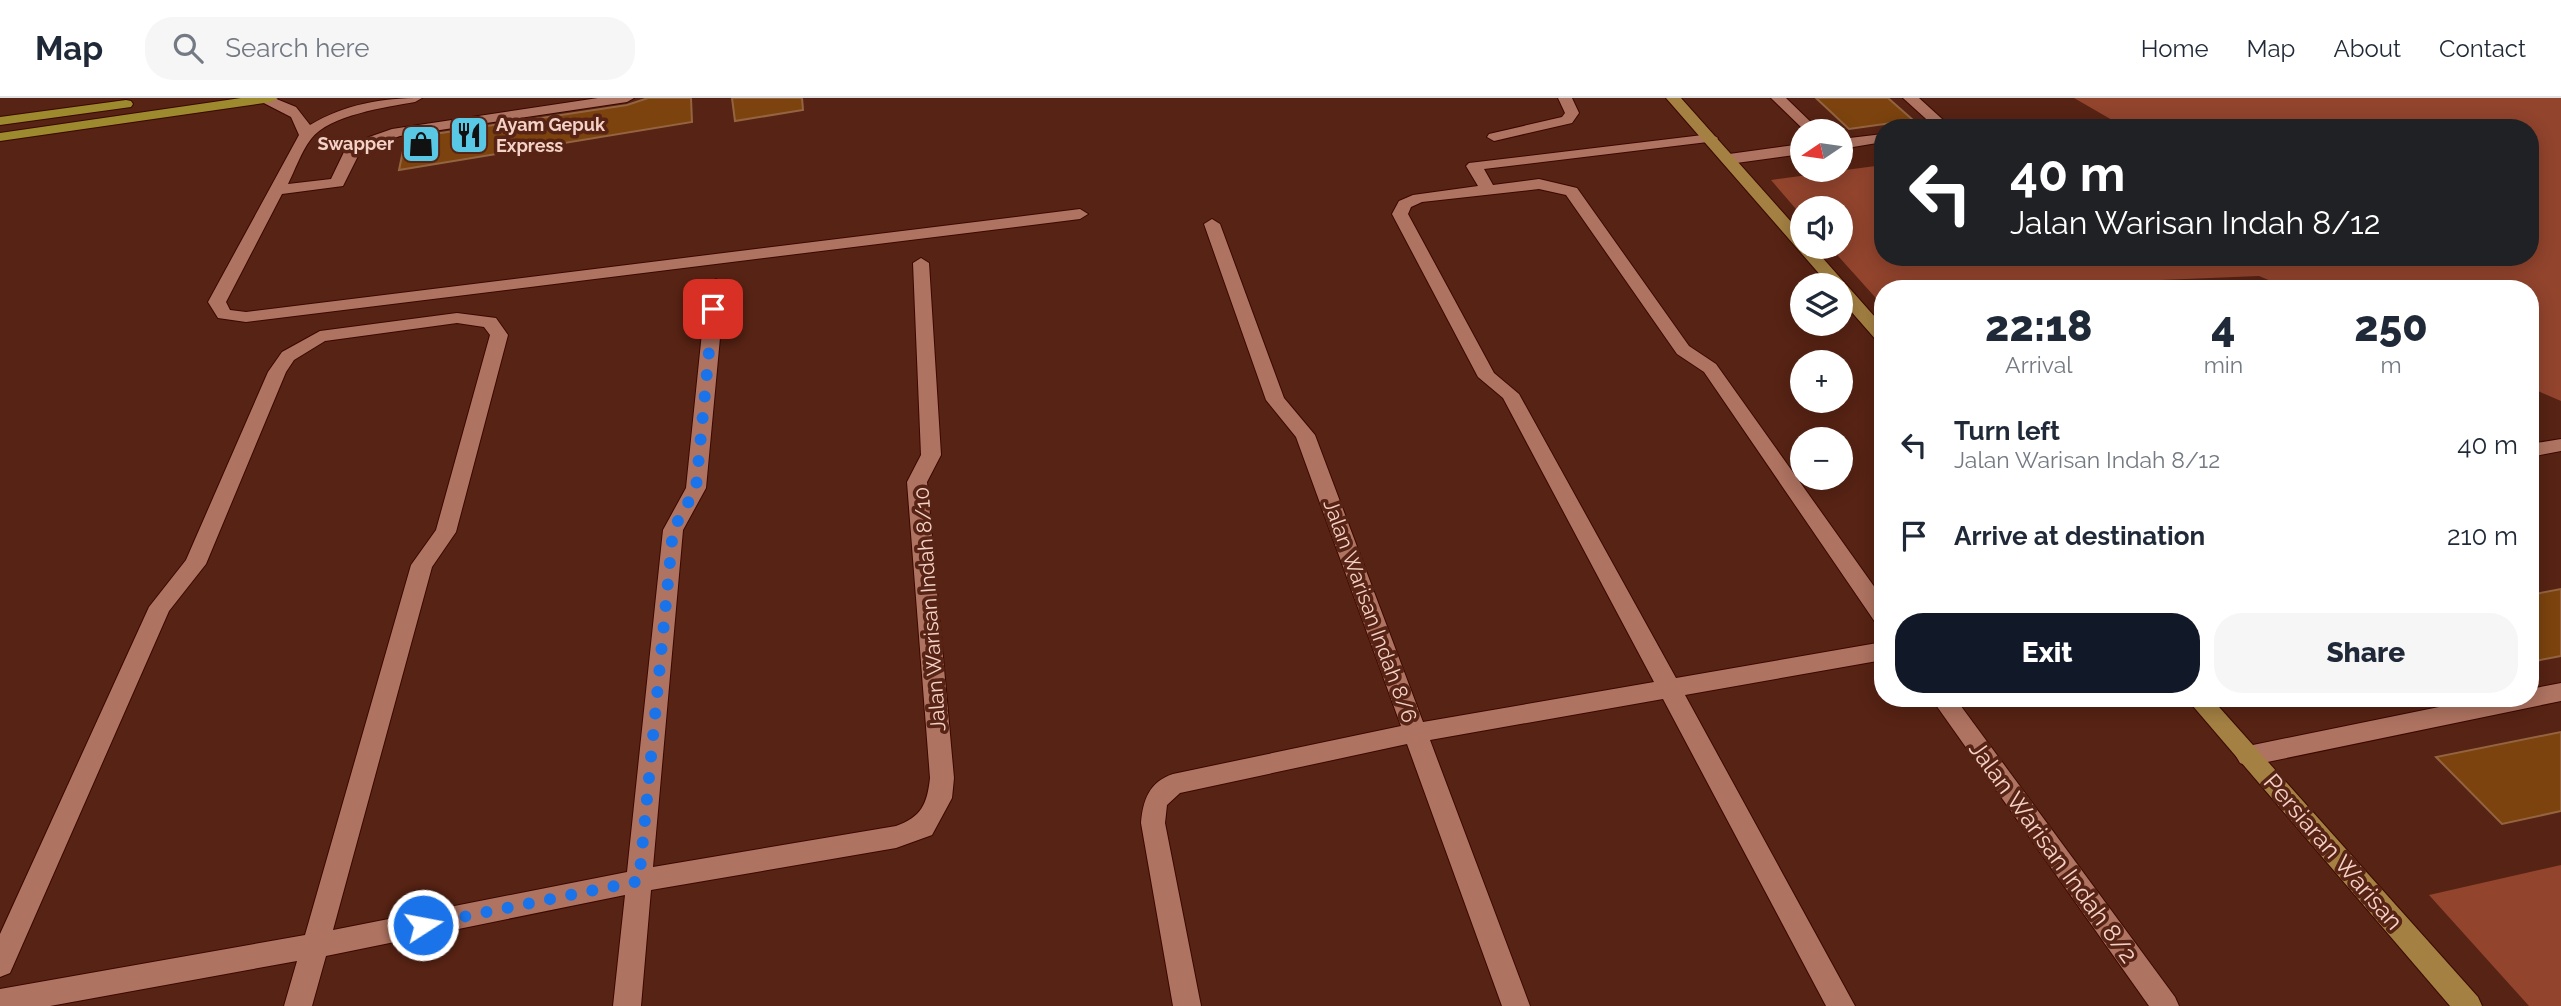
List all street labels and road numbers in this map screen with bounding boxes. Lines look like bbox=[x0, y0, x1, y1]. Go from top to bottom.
street label: Jalan Warisan Indah 8/10 bbox=[908, 486, 951, 732]
street label: Jalan Warisan Indah 8/6 bbox=[1318, 496, 1423, 726]
street label: Jalan Warisan Indah 8/2 bbox=[1963, 735, 2144, 968]
street label: Persiaran Warisan bbox=[2258, 768, 2409, 936]

